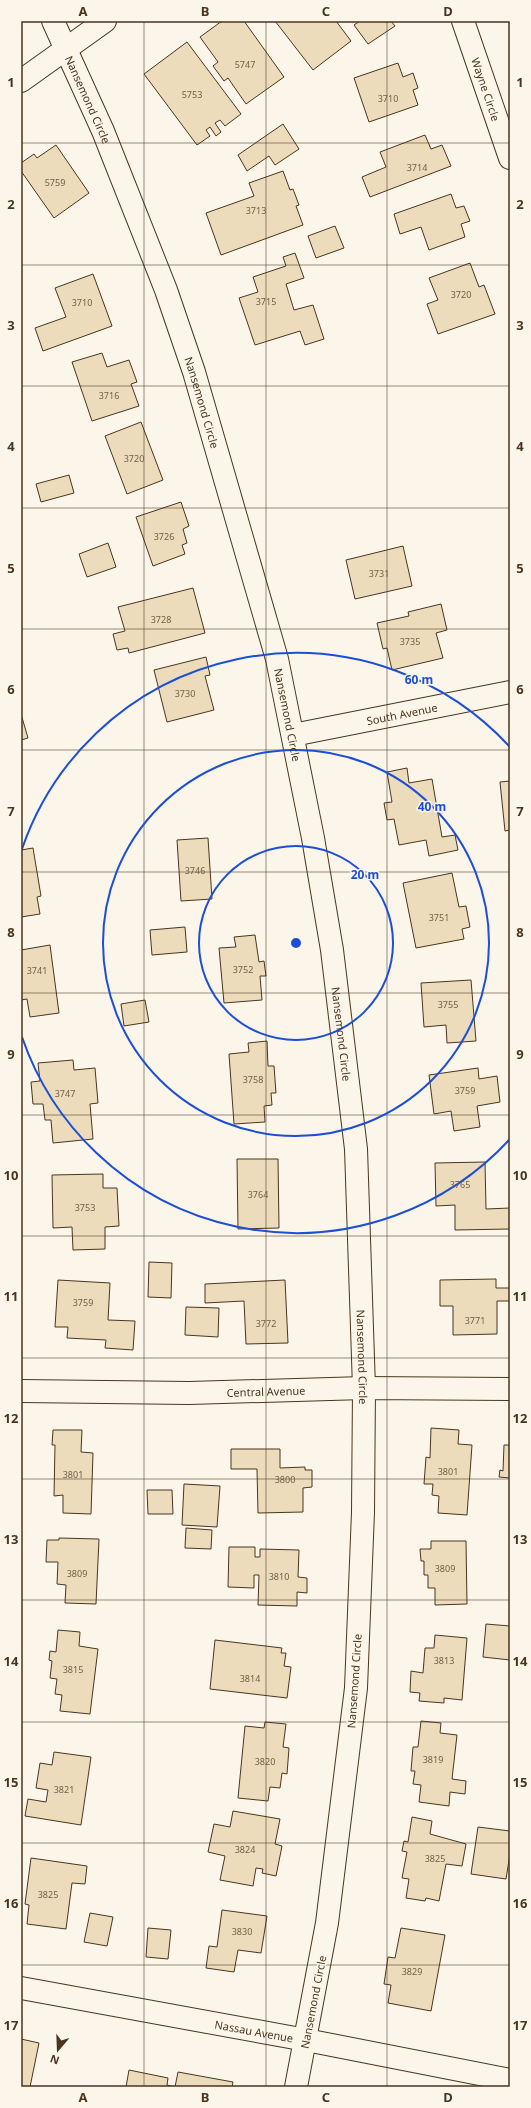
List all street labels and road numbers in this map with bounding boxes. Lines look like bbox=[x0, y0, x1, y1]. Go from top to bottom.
street label: Nansemond Circle bbox=[62, 53, 115, 145]
street label: Wayne Circle bbox=[469, 55, 504, 123]
street label: Nansemond Circle bbox=[182, 355, 223, 450]
street label: Nansemond Circle bbox=[271, 667, 305, 763]
street label: South Avenue bbox=[365, 699, 439, 728]
street label: Nansemond Circle bbox=[329, 986, 355, 1082]
street label: Nansemond Circle bbox=[354, 1309, 372, 1404]
street label: Central Avenue bbox=[226, 1382, 306, 1399]
street label: Nansemond Circle bbox=[343, 1633, 365, 1729]
street label: Nansemond Circle bbox=[297, 1954, 329, 2050]
street label: Nassau Avenue bbox=[214, 2016, 295, 2045]

